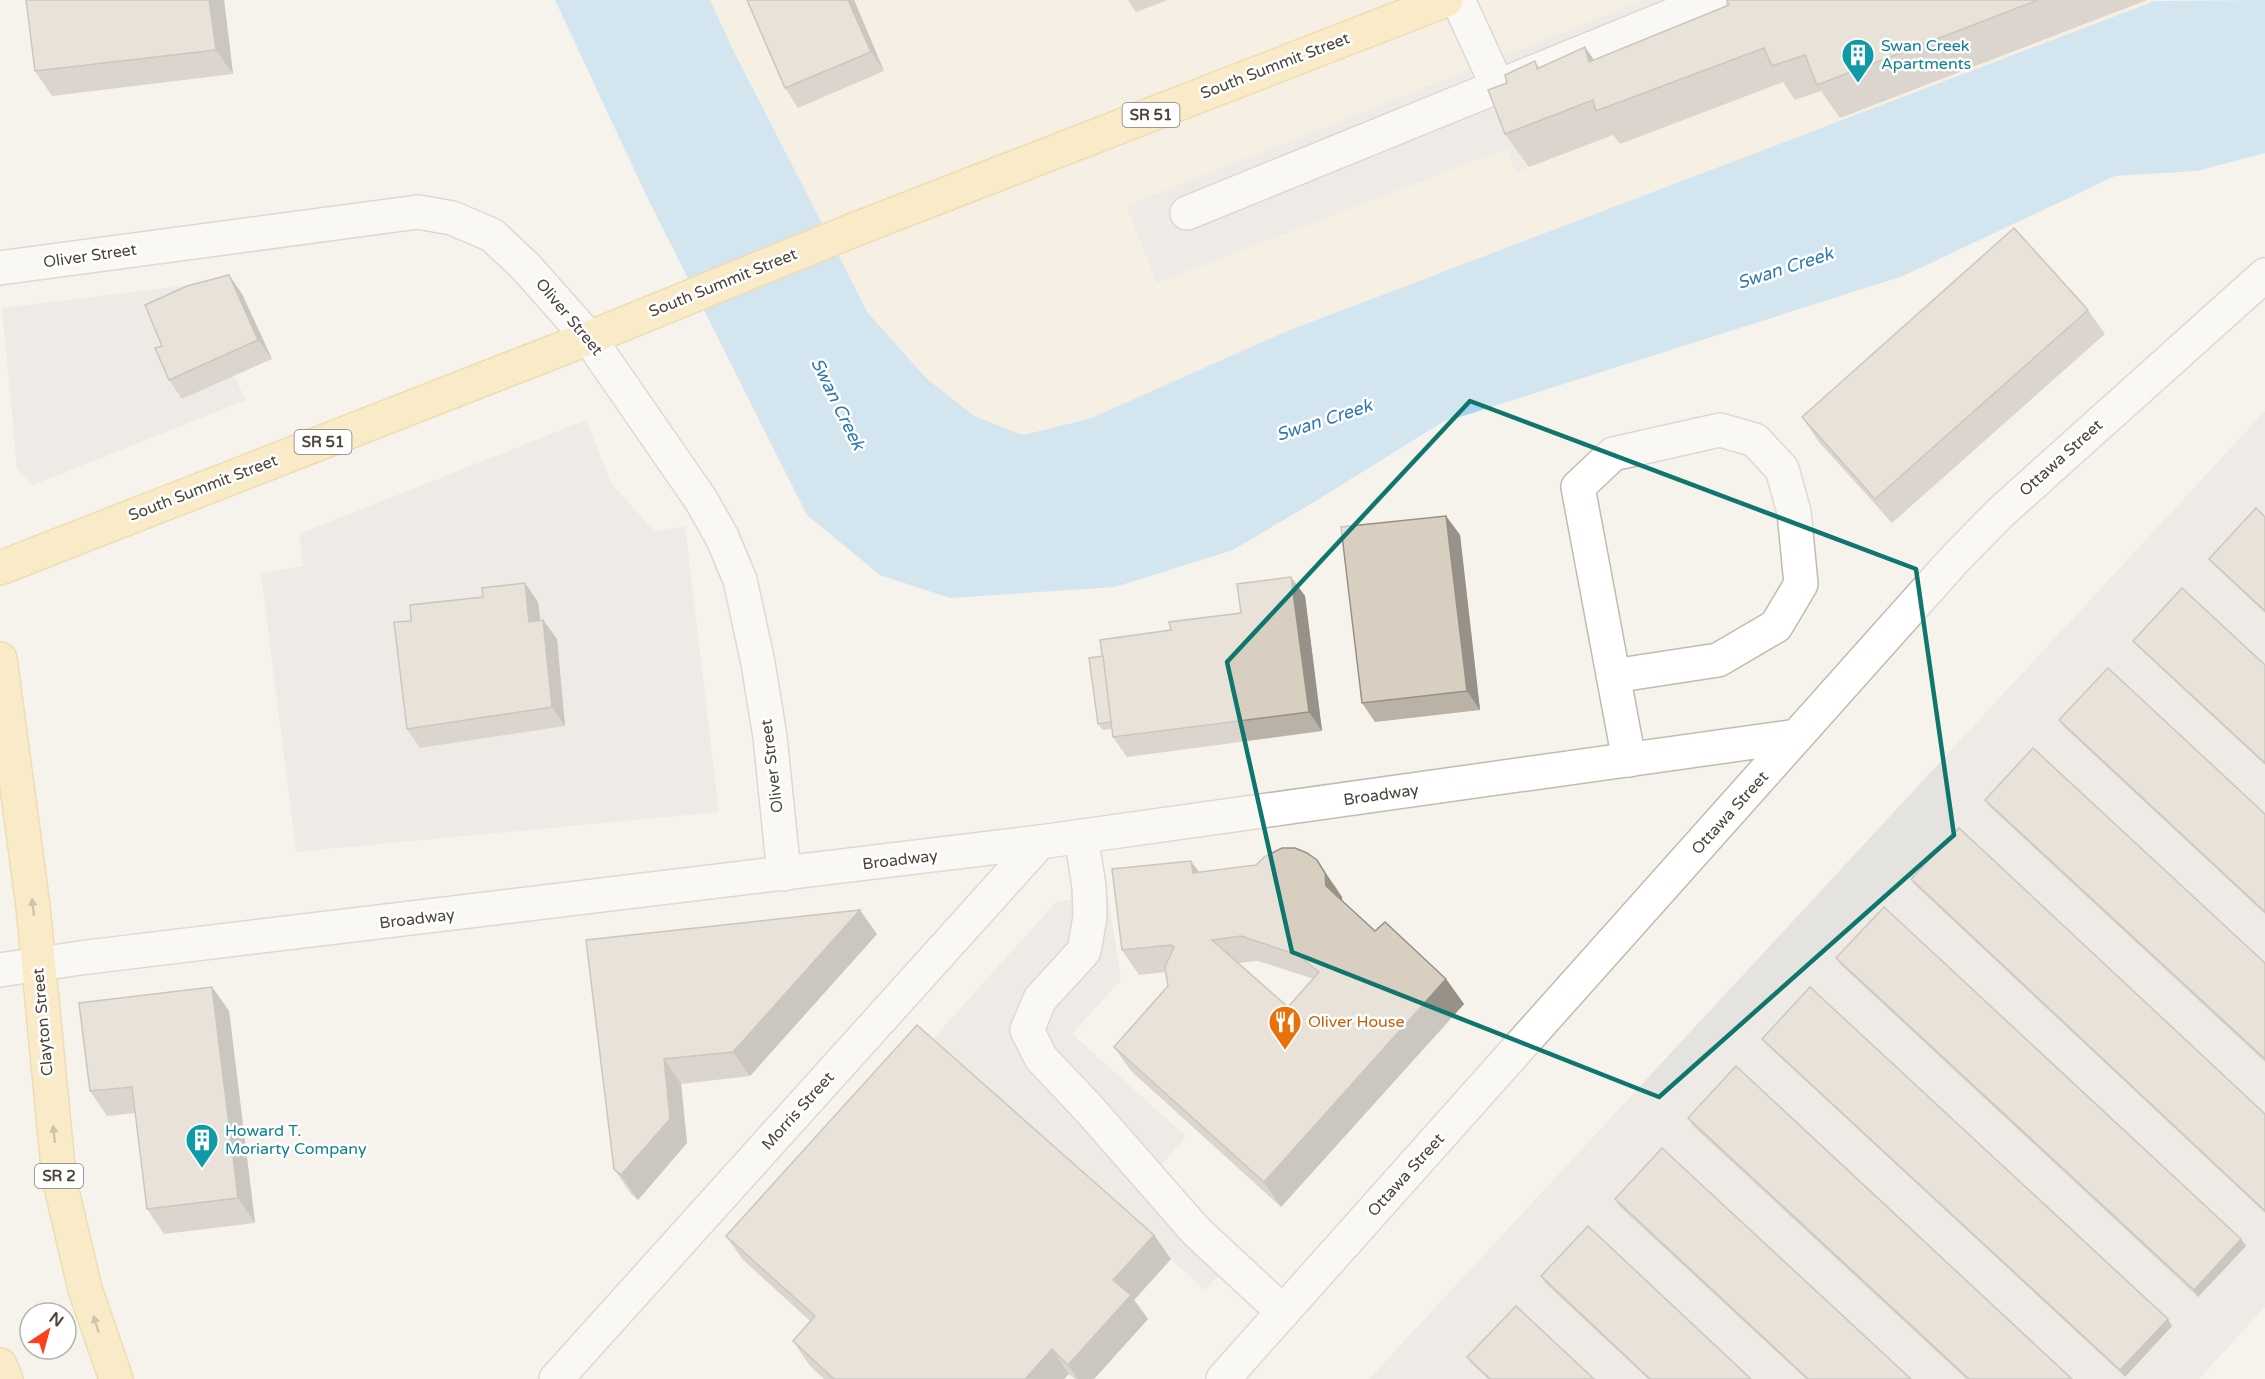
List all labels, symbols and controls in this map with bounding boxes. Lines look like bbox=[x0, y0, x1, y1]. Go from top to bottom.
street label: South Summit Street bbox=[1198, 28, 1352, 104]
place label: Swan Creek Apartments bbox=[1881, 36, 1971, 74]
building icon: Swan Creek Apartments bbox=[1840, 37, 1876, 84]
road number: SR 51 bbox=[1122, 103, 1180, 127]
street label: Oliver Street bbox=[42, 240, 138, 272]
water label: Swan Creek bbox=[1734, 242, 1837, 294]
street label: South Summit Street bbox=[646, 244, 800, 322]
street label: Oliver Street bbox=[531, 274, 607, 360]
water label: Swan Creek bbox=[806, 354, 870, 455]
water label: Swan Creek bbox=[1273, 394, 1376, 446]
street label: Ottawa Street bbox=[2015, 415, 2107, 501]
road number: SR 51 bbox=[294, 430, 352, 454]
street label: South Summit Street bbox=[126, 450, 280, 526]
street label: Oliver Street bbox=[756, 718, 788, 814]
street label: Ottawa Street bbox=[1687, 767, 1773, 859]
street label: Broadway bbox=[1342, 780, 1420, 810]
street label: Broadway bbox=[861, 845, 939, 875]
one-way arrow bbox=[28, 897, 38, 916]
street label: Broadway bbox=[378, 904, 456, 934]
street label: Clayton Street bbox=[28, 967, 58, 1077]
restaurant icon: Oliver House bbox=[1267, 1004, 1303, 1051]
place label: Oliver House bbox=[1308, 1012, 1405, 1032]
street label: Morris Street bbox=[758, 1068, 838, 1154]
place label: Howard T. Moriarty Company bbox=[225, 1121, 367, 1159]
building icon: Howard T. Moriarty Company bbox=[184, 1122, 220, 1169]
one-way arrow bbox=[49, 1124, 59, 1143]
street label: Ottawa Street bbox=[1363, 1129, 1449, 1221]
road number: SR 2 bbox=[35, 1164, 83, 1188]
north arrow bbox=[18, 1301, 78, 1361]
text: N bbox=[45, 1308, 67, 1332]
one-way arrow bbox=[91, 1315, 100, 1333]

